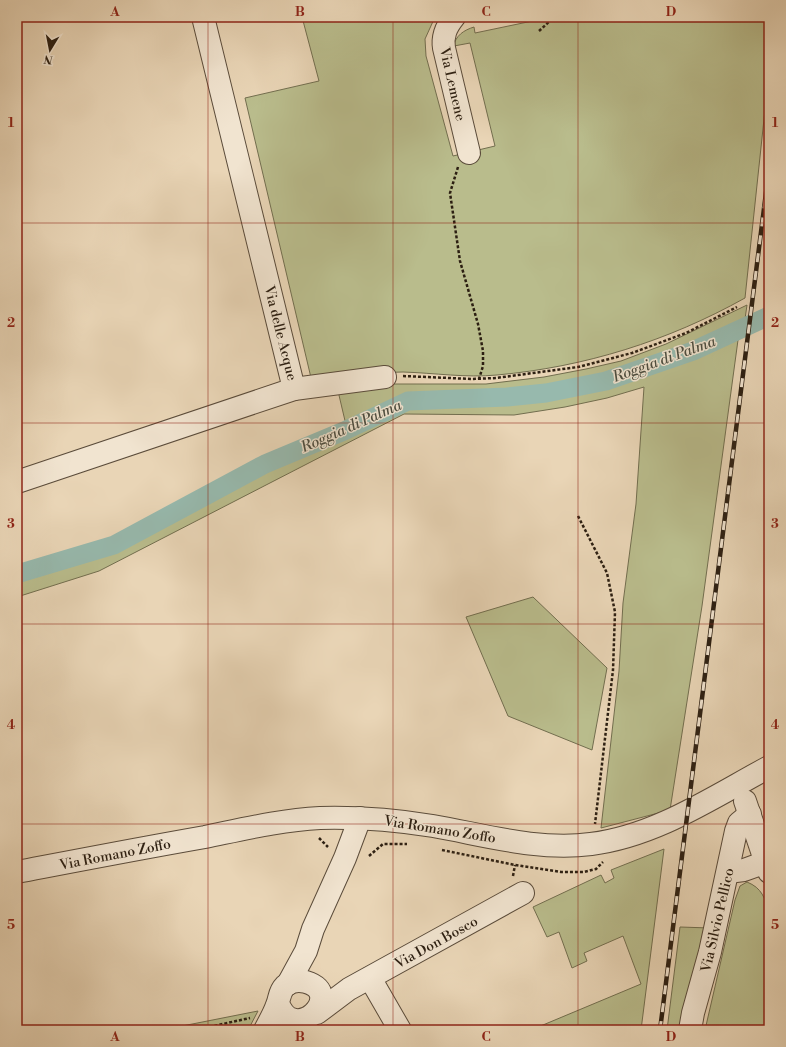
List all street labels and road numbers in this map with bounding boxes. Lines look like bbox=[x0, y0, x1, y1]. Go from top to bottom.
street label: Via Lemene bbox=[435, 45, 469, 123]
street label: Via delle Acque bbox=[259, 283, 301, 383]
street label: Via Romano Zoffo bbox=[382, 812, 497, 848]
street label: Via Romano Zoffo bbox=[57, 835, 173, 875]
street label: Via Silvio Pellico bbox=[697, 866, 739, 975]
street label: Via Don Bosco bbox=[391, 913, 481, 974]

